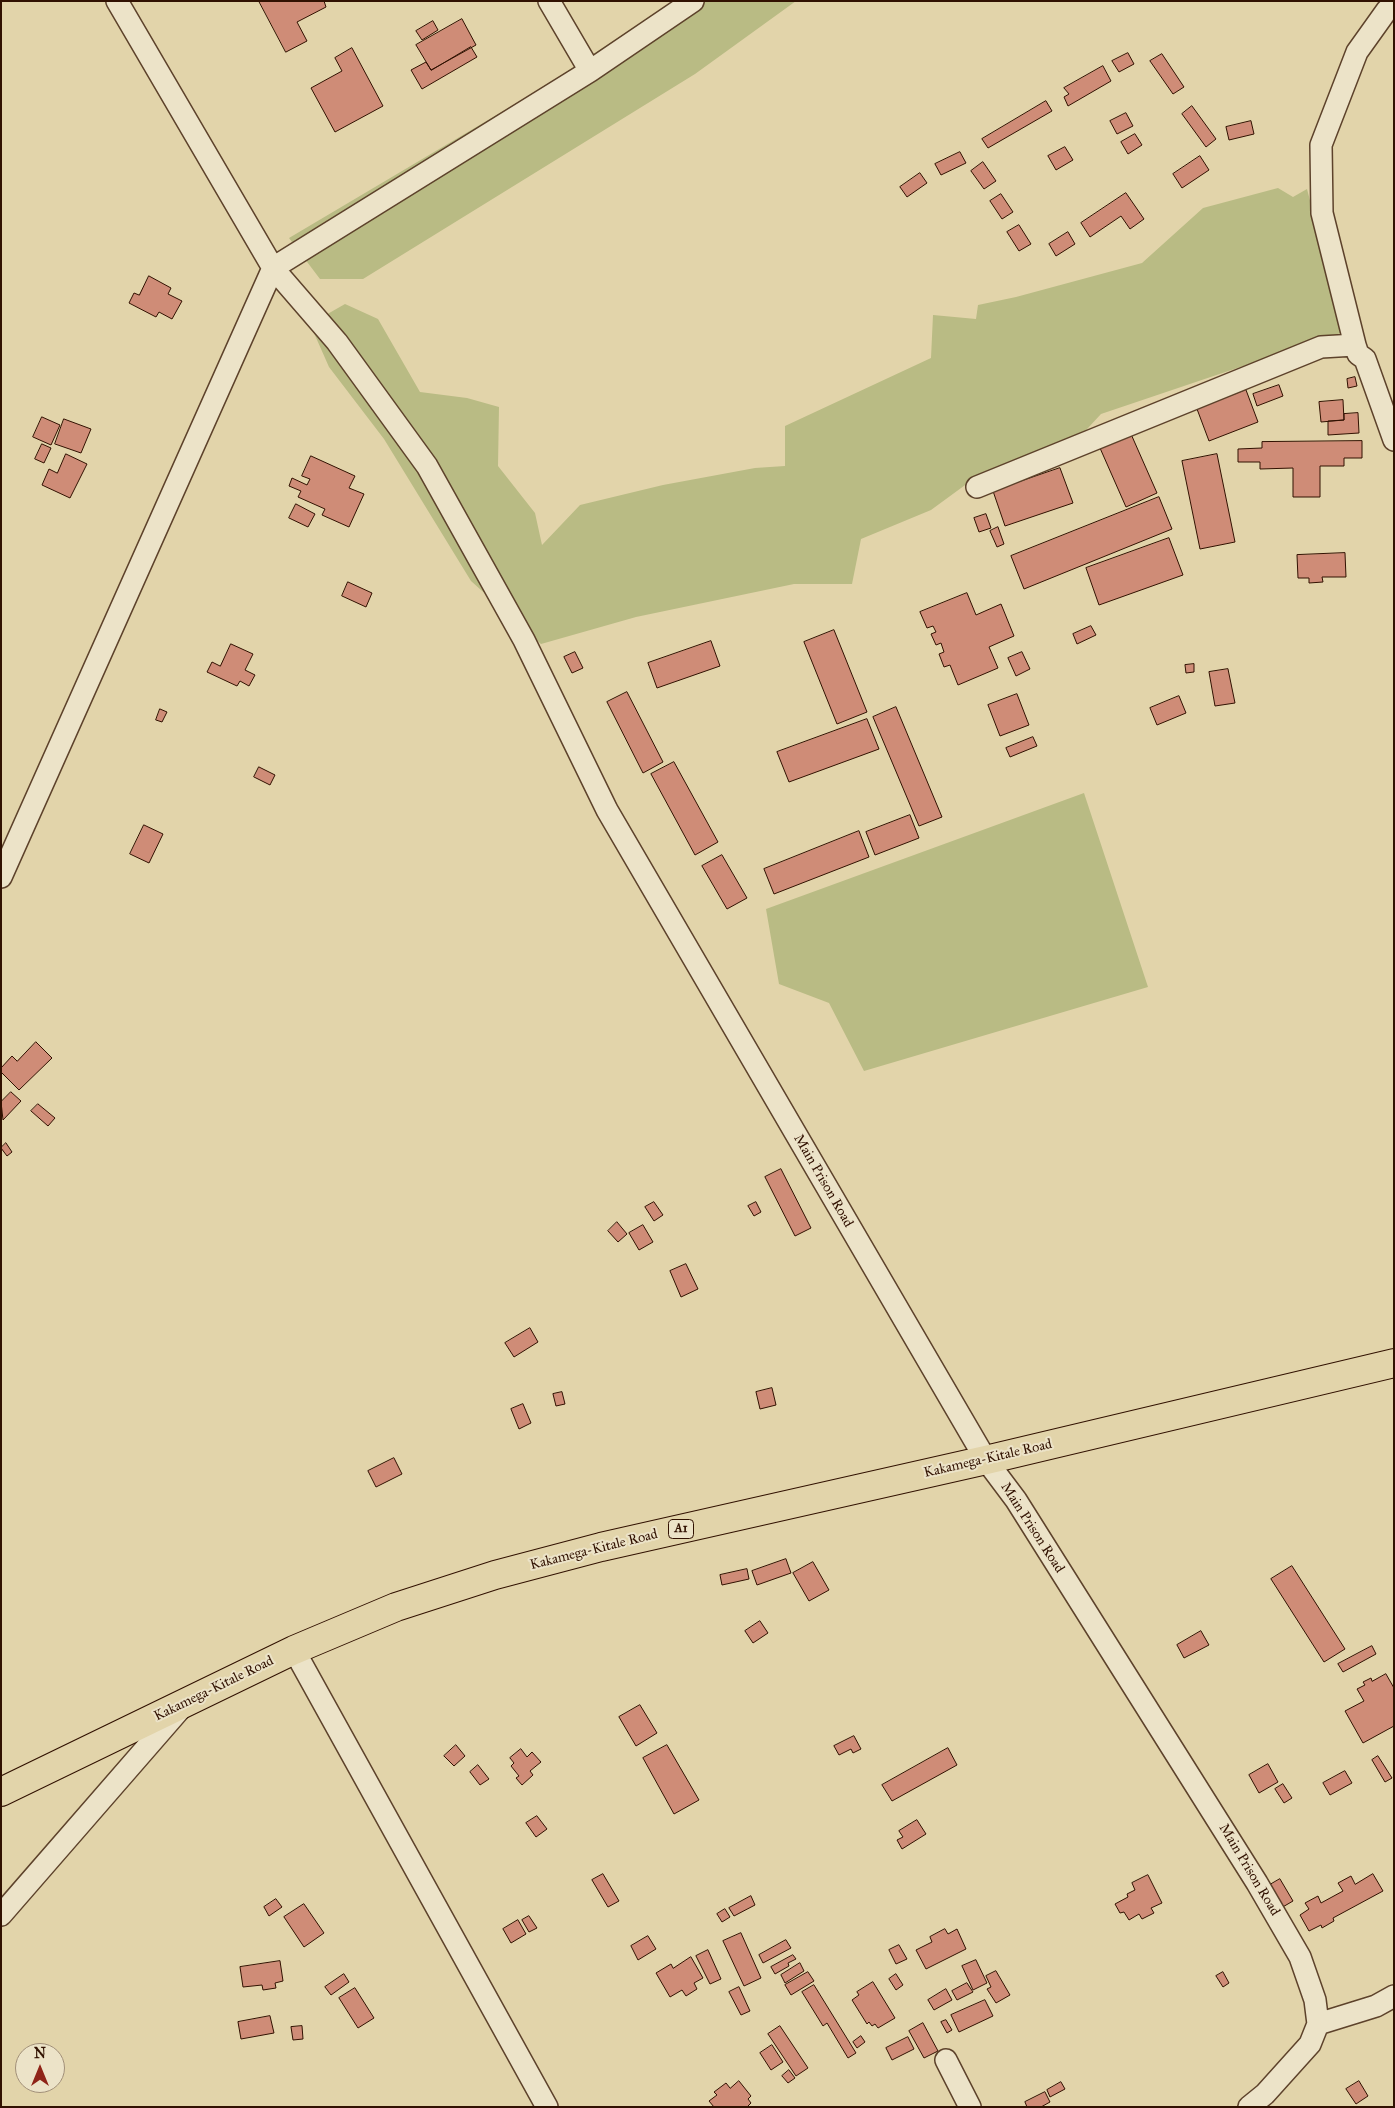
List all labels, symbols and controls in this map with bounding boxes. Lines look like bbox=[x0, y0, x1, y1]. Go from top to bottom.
street label: Main Prison Road bbox=[790, 1132, 856, 1230]
street label: Kakamega-Kitale Road bbox=[922, 1436, 1054, 1482]
street label: Main Prison Road bbox=[996, 1480, 1068, 1576]
road number: A1 bbox=[668, 1520, 694, 1538]
street label: Kakamega-Kitale Road bbox=[528, 1526, 660, 1574]
street label: Kakamega-Kitale Road bbox=[151, 1653, 277, 1725]
street label: Main Prison Road bbox=[1215, 1821, 1283, 1919]
north arrow bbox=[15, 2043, 65, 2093]
text: N bbox=[34, 2045, 46, 2062]

